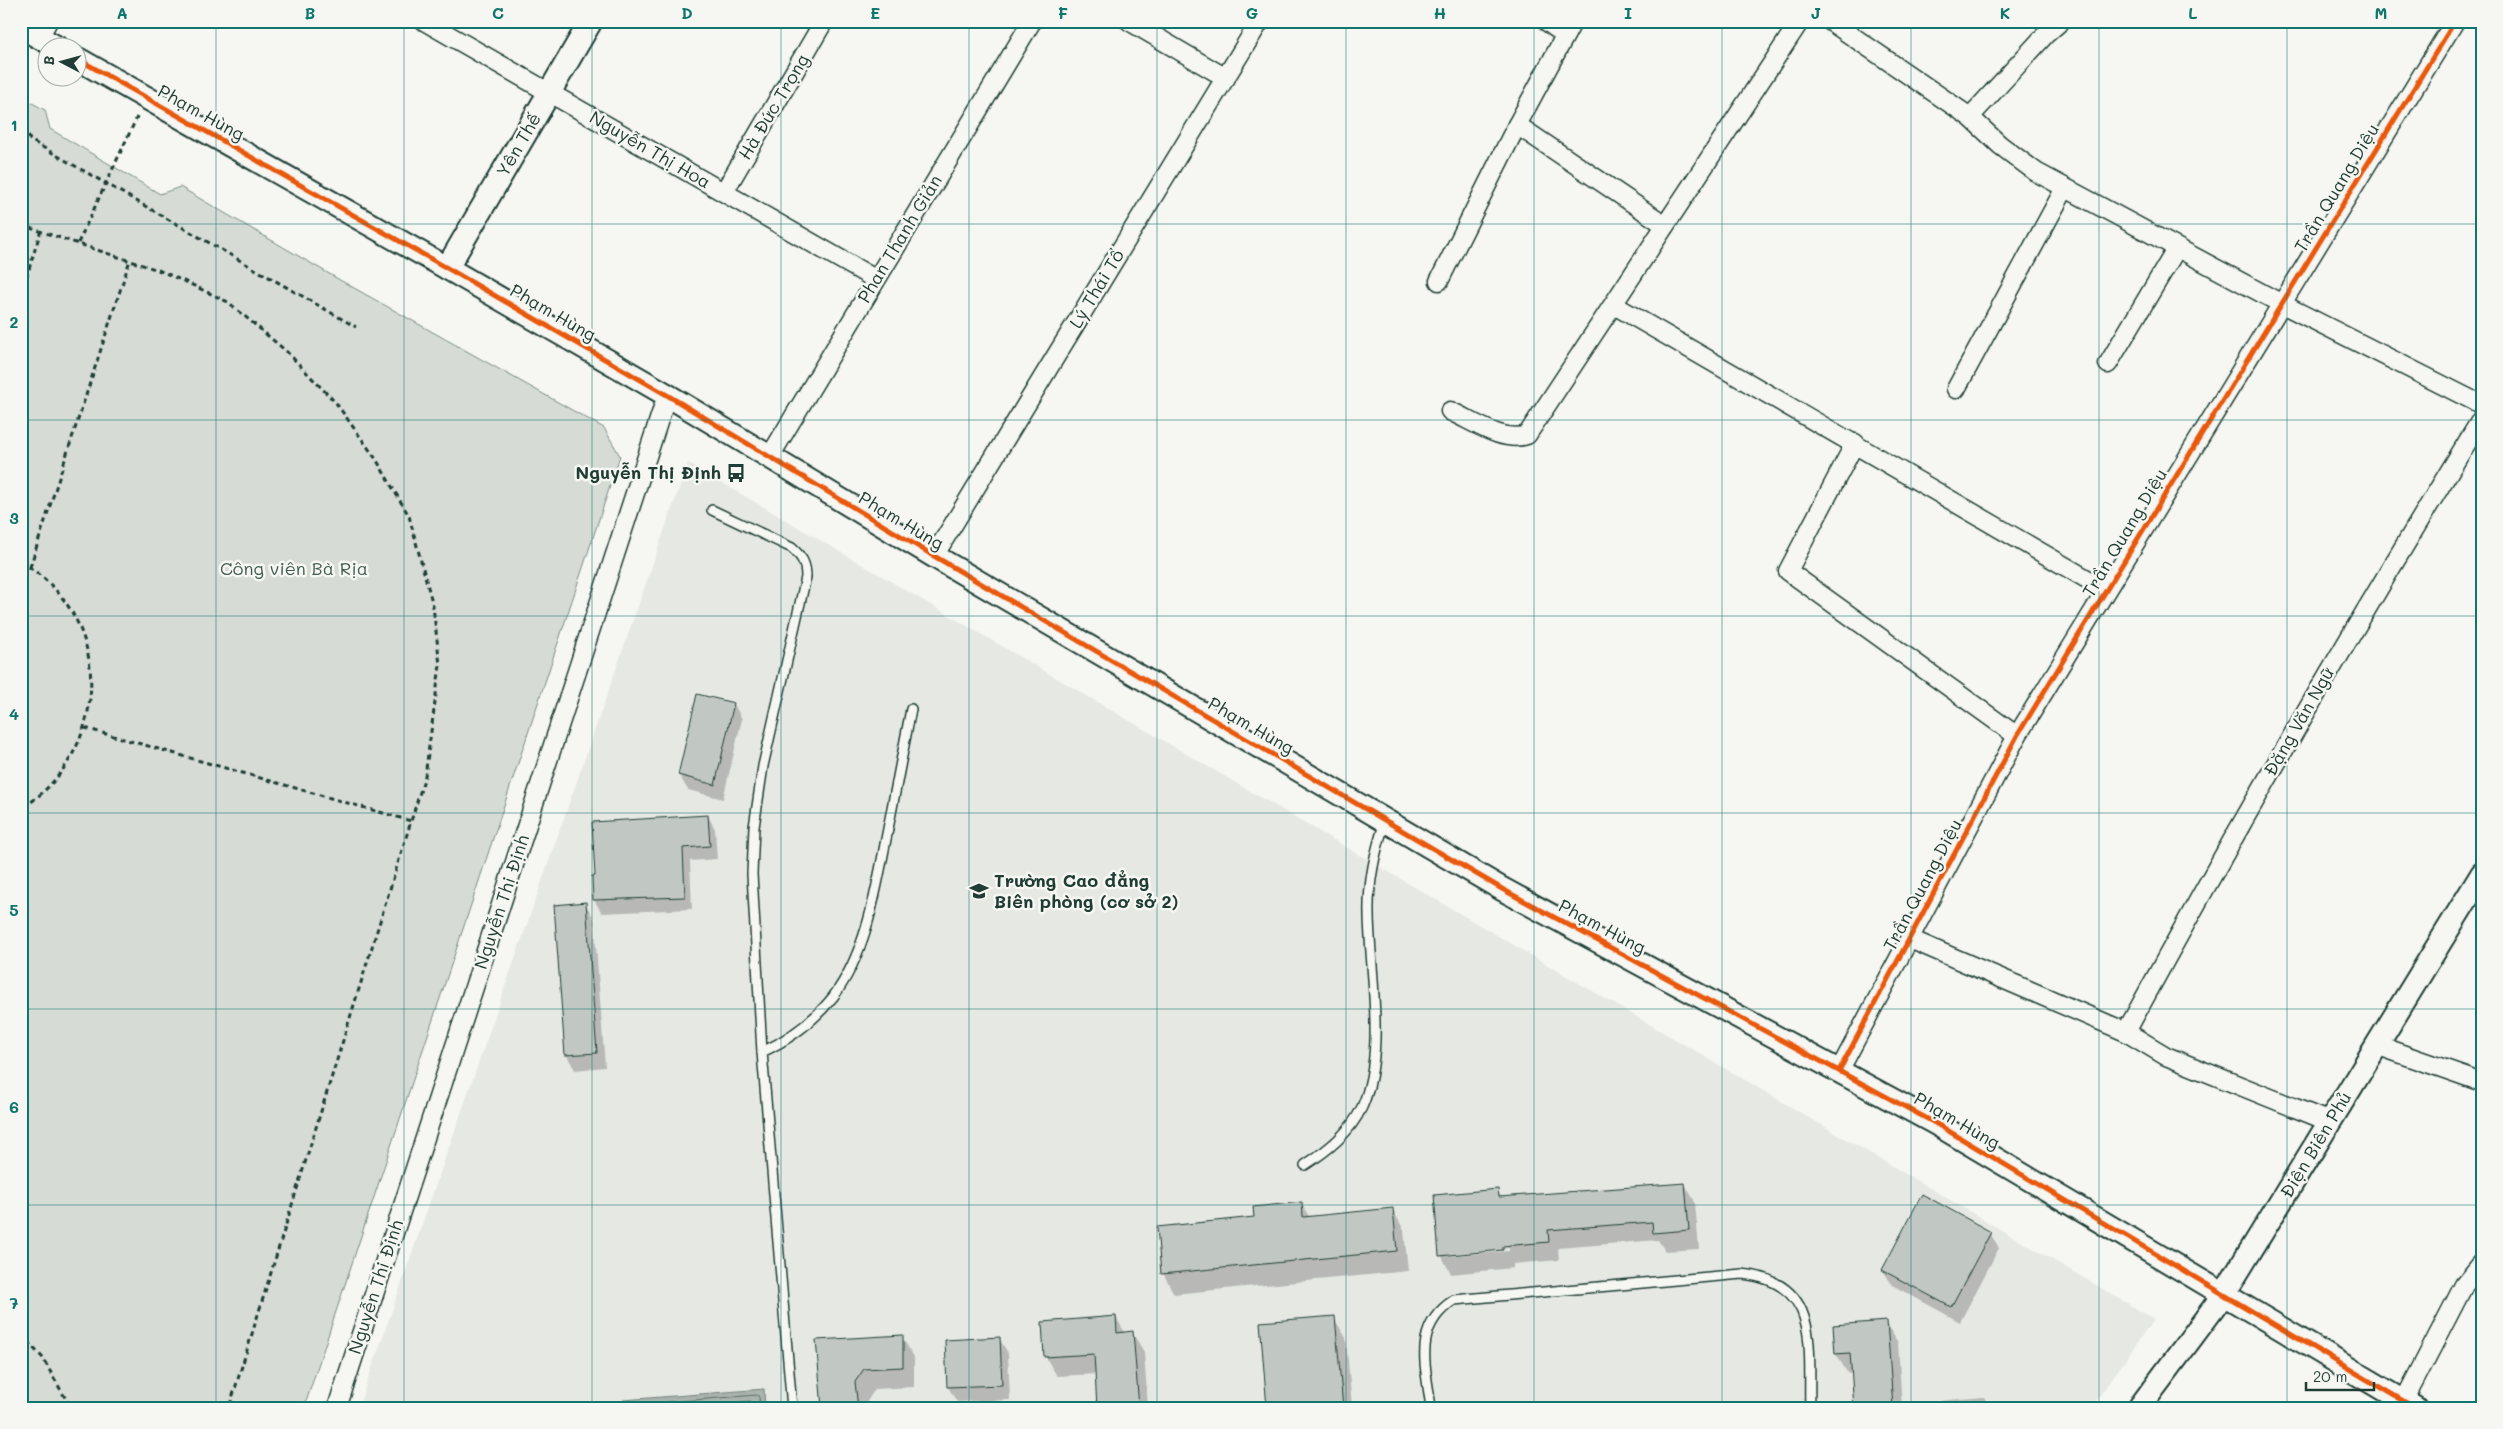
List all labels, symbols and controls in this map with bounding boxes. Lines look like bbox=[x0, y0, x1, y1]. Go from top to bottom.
text: A bbox=[116, 2, 128, 23]
text: B bbox=[305, 2, 315, 23]
text: C bbox=[492, 2, 504, 23]
text: D bbox=[681, 2, 693, 23]
text: E bbox=[870, 2, 880, 23]
text: F bbox=[1058, 2, 1068, 23]
text: G bbox=[1246, 2, 1258, 23]
text: H bbox=[1434, 2, 1446, 23]
text: I bbox=[1624, 2, 1632, 23]
text: J bbox=[1811, 2, 1821, 23]
text: K bbox=[2000, 2, 2010, 23]
text: L bbox=[2188, 2, 2198, 23]
text: M bbox=[2375, 2, 2387, 23]
north arrow bbox=[38, 38, 88, 88]
street label: Hà Đức Trọng bbox=[732, 49, 814, 164]
text: B bbox=[39, 55, 59, 66]
street label: Phạm Hùng bbox=[154, 78, 249, 146]
street label: Nguyễn Thị Hoa bbox=[586, 105, 715, 194]
street label: Yên Thế bbox=[490, 108, 546, 181]
text: 1 bbox=[10, 114, 18, 135]
street label: Trần Quang Diệu bbox=[2288, 119, 2384, 256]
street label: Phan Thanh Giản bbox=[851, 170, 947, 307]
street label: Lý Thái Tổ bbox=[1063, 244, 1129, 332]
street label: Phạm Hùng bbox=[506, 278, 601, 346]
text: 2 bbox=[10, 311, 19, 332]
place label: Nguyễn Thị Định bbox=[576, 460, 721, 484]
bus stop icon: Nguyễn Thị Định bbox=[725, 462, 747, 484]
street label: Trần Quang Diệu bbox=[2076, 464, 2172, 601]
street label: Phạm Hùng bbox=[854, 485, 949, 555]
text: 3 bbox=[9, 507, 19, 528]
park label: Công viên Bà Rịa bbox=[220, 556, 368, 580]
street label: Đặng Văn Ngữ bbox=[2257, 662, 2339, 780]
street label: Phạm Hùng bbox=[1204, 691, 1299, 759]
text: 4 bbox=[9, 703, 19, 724]
street label: Trần Quang Diệu bbox=[1877, 814, 1967, 955]
street label: Nguyễn Thị Định bbox=[468, 831, 534, 972]
place label: Trường Cao đẳng Biên phòng (cơ sở 2) bbox=[994, 868, 1178, 913]
school or university icon: Trường Cao đẳng Biên phòng (cơ sở 2) bbox=[968, 880, 990, 902]
street label: Phạm Hùng bbox=[1555, 893, 1650, 959]
text: 5 bbox=[9, 899, 19, 920]
street label: Phạm Hùng bbox=[1910, 1086, 2005, 1154]
street label: Điện Biên Phủ bbox=[2274, 1087, 2356, 1202]
text: 6 bbox=[9, 1096, 19, 1117]
street label: Nguyễn Thị Định bbox=[342, 1216, 408, 1357]
text: 7 bbox=[10, 1292, 19, 1313]
scale bar bbox=[2306, 1359, 2373, 1391]
text: 20 m bbox=[2313, 1366, 2347, 1386]

